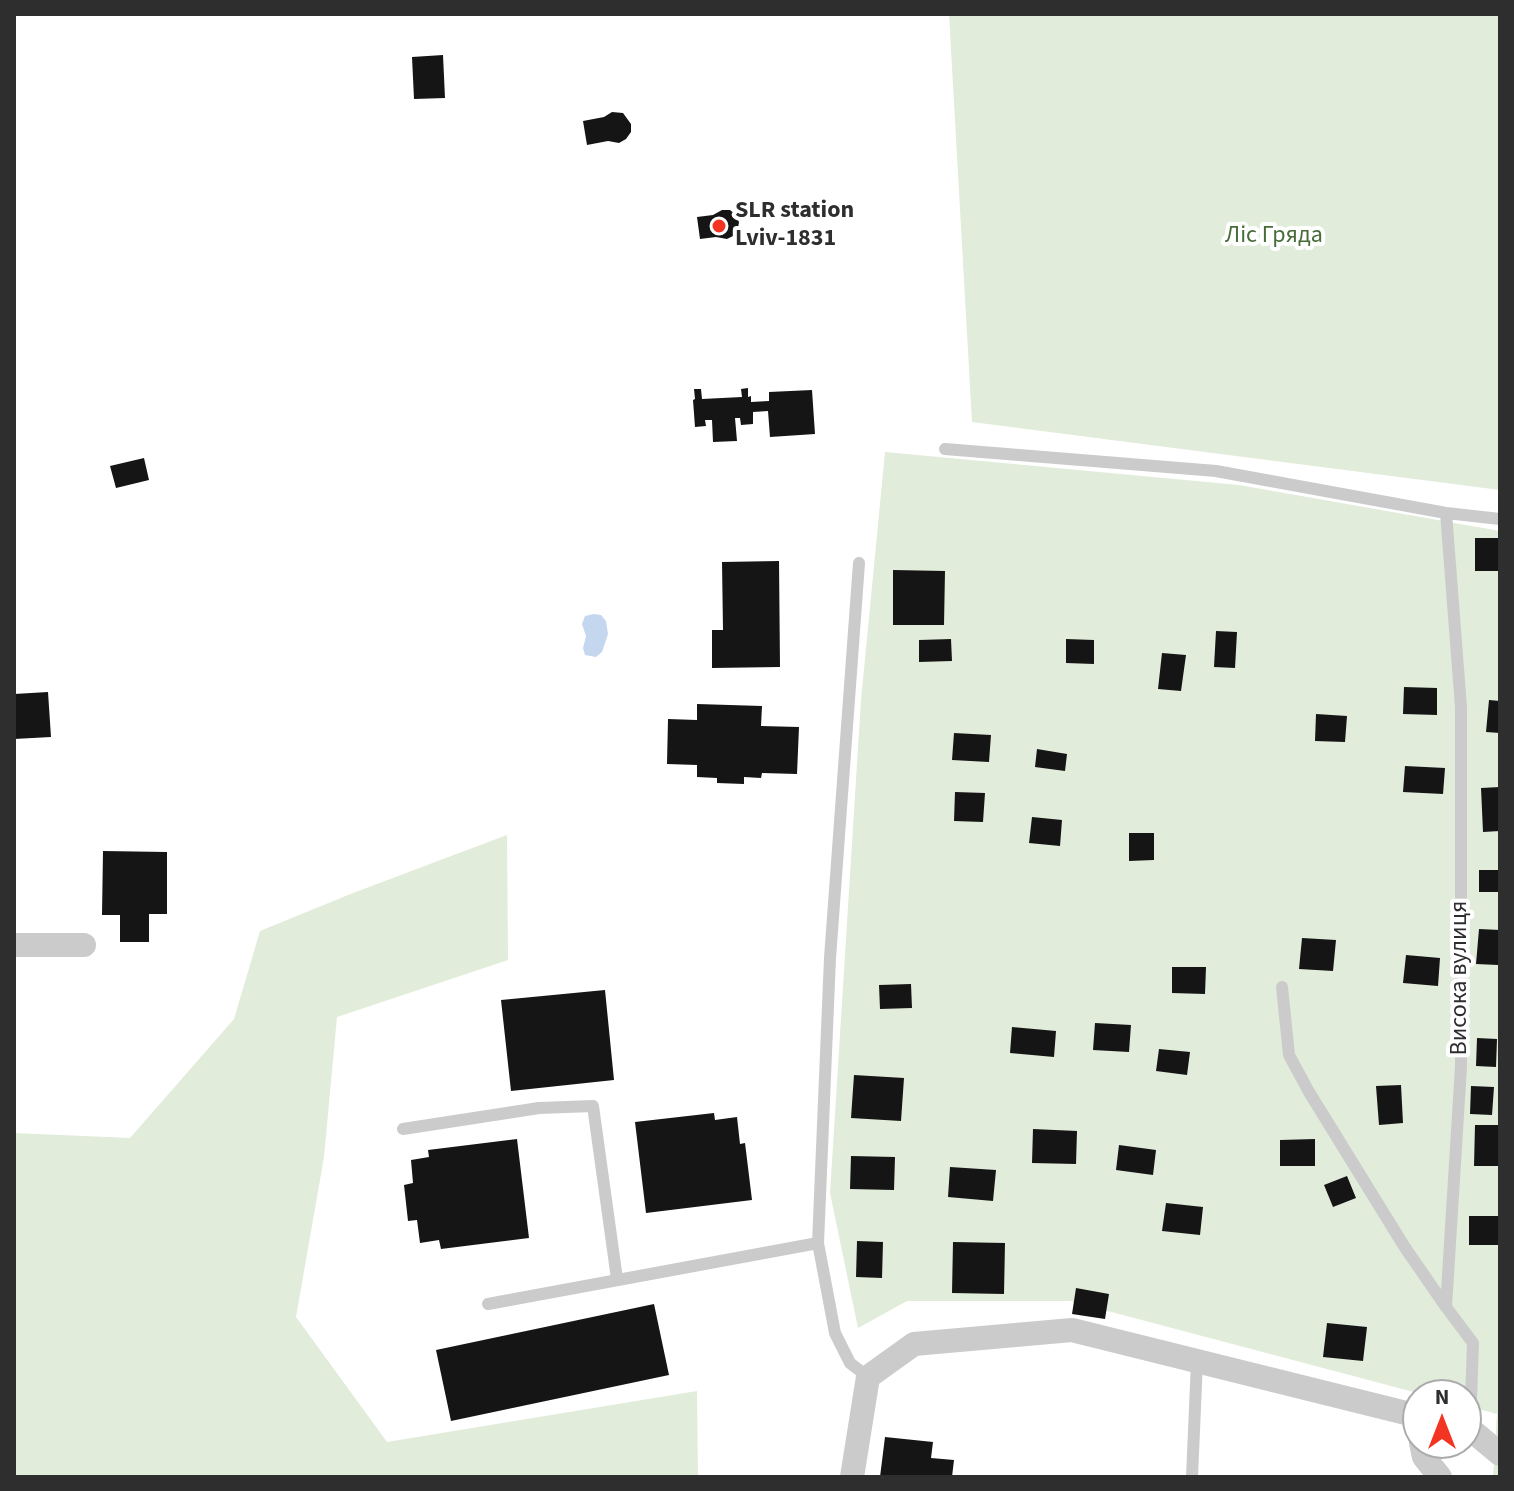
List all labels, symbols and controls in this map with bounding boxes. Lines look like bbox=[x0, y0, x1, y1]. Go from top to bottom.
place label: SLR station Lviv-1831 bbox=[735, 198, 854, 254]
marker: SLR station Lviv-1831 bbox=[710, 217, 728, 235]
park label: Ліс Гряда bbox=[1225, 223, 1323, 251]
street label: Висока вулиця bbox=[1447, 901, 1475, 1055]
north arrow bbox=[1402, 1379, 1482, 1459]
text: N bbox=[1435, 1381, 1449, 1413]

